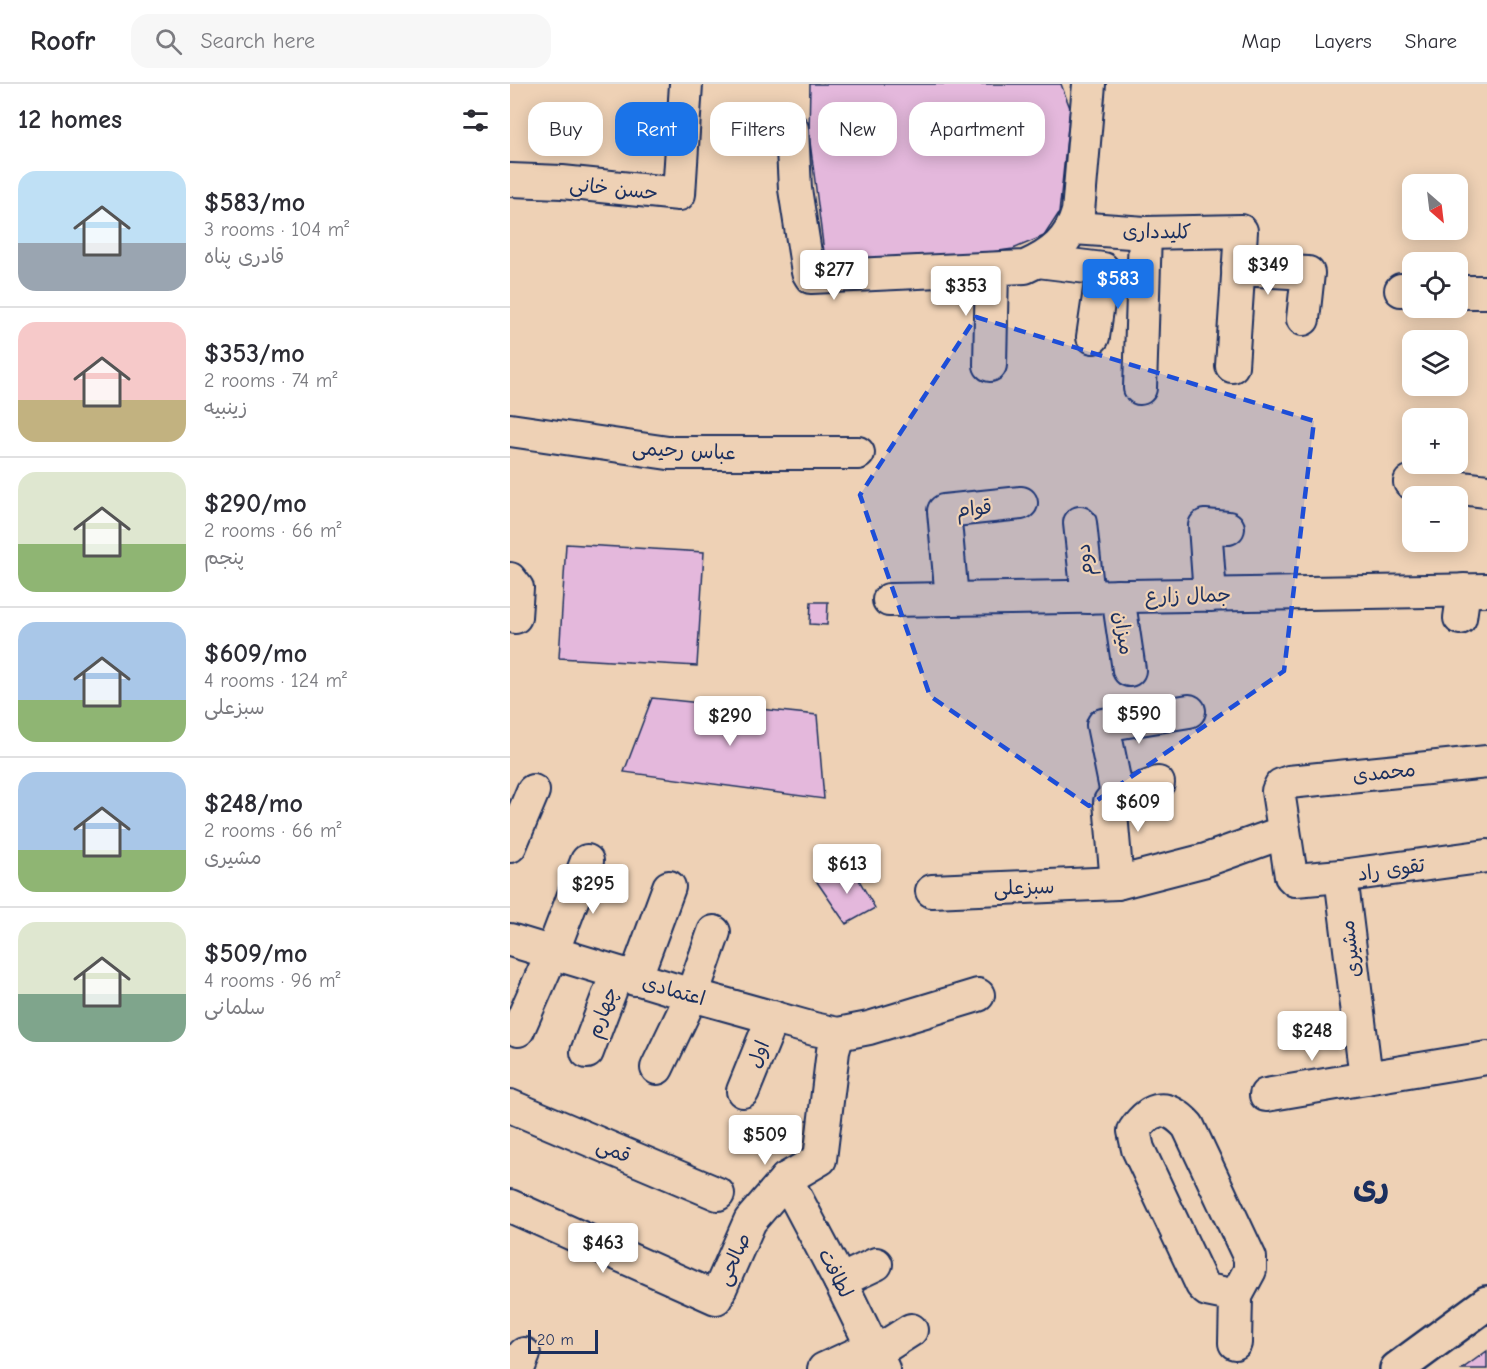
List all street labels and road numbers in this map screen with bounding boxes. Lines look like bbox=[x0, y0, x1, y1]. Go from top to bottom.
street label: حسن خانی bbox=[568, 172, 659, 206]
street label: کلیدداری bbox=[1123, 219, 1191, 244]
street label: عباس رحیمی bbox=[631, 436, 736, 466]
street label: قوام bbox=[955, 495, 994, 526]
street label: دوم bbox=[1071, 542, 1102, 577]
street label: جمال زارع bbox=[1145, 583, 1231, 610]
street label: میزان bbox=[1109, 610, 1138, 656]
street label: محمدی bbox=[1351, 758, 1417, 787]
street label: تقوی راد bbox=[1356, 853, 1426, 886]
street label: سبزعلی bbox=[993, 875, 1055, 901]
street label: مشیری bbox=[1336, 919, 1365, 979]
street label: اعتمادی bbox=[640, 971, 708, 1010]
street label: چهارم bbox=[582, 983, 625, 1042]
street label: اول bbox=[743, 1037, 774, 1071]
street label: قمی bbox=[593, 1133, 634, 1169]
street label: صالحی bbox=[712, 1229, 756, 1289]
street label: لطافت bbox=[814, 1245, 858, 1302]

